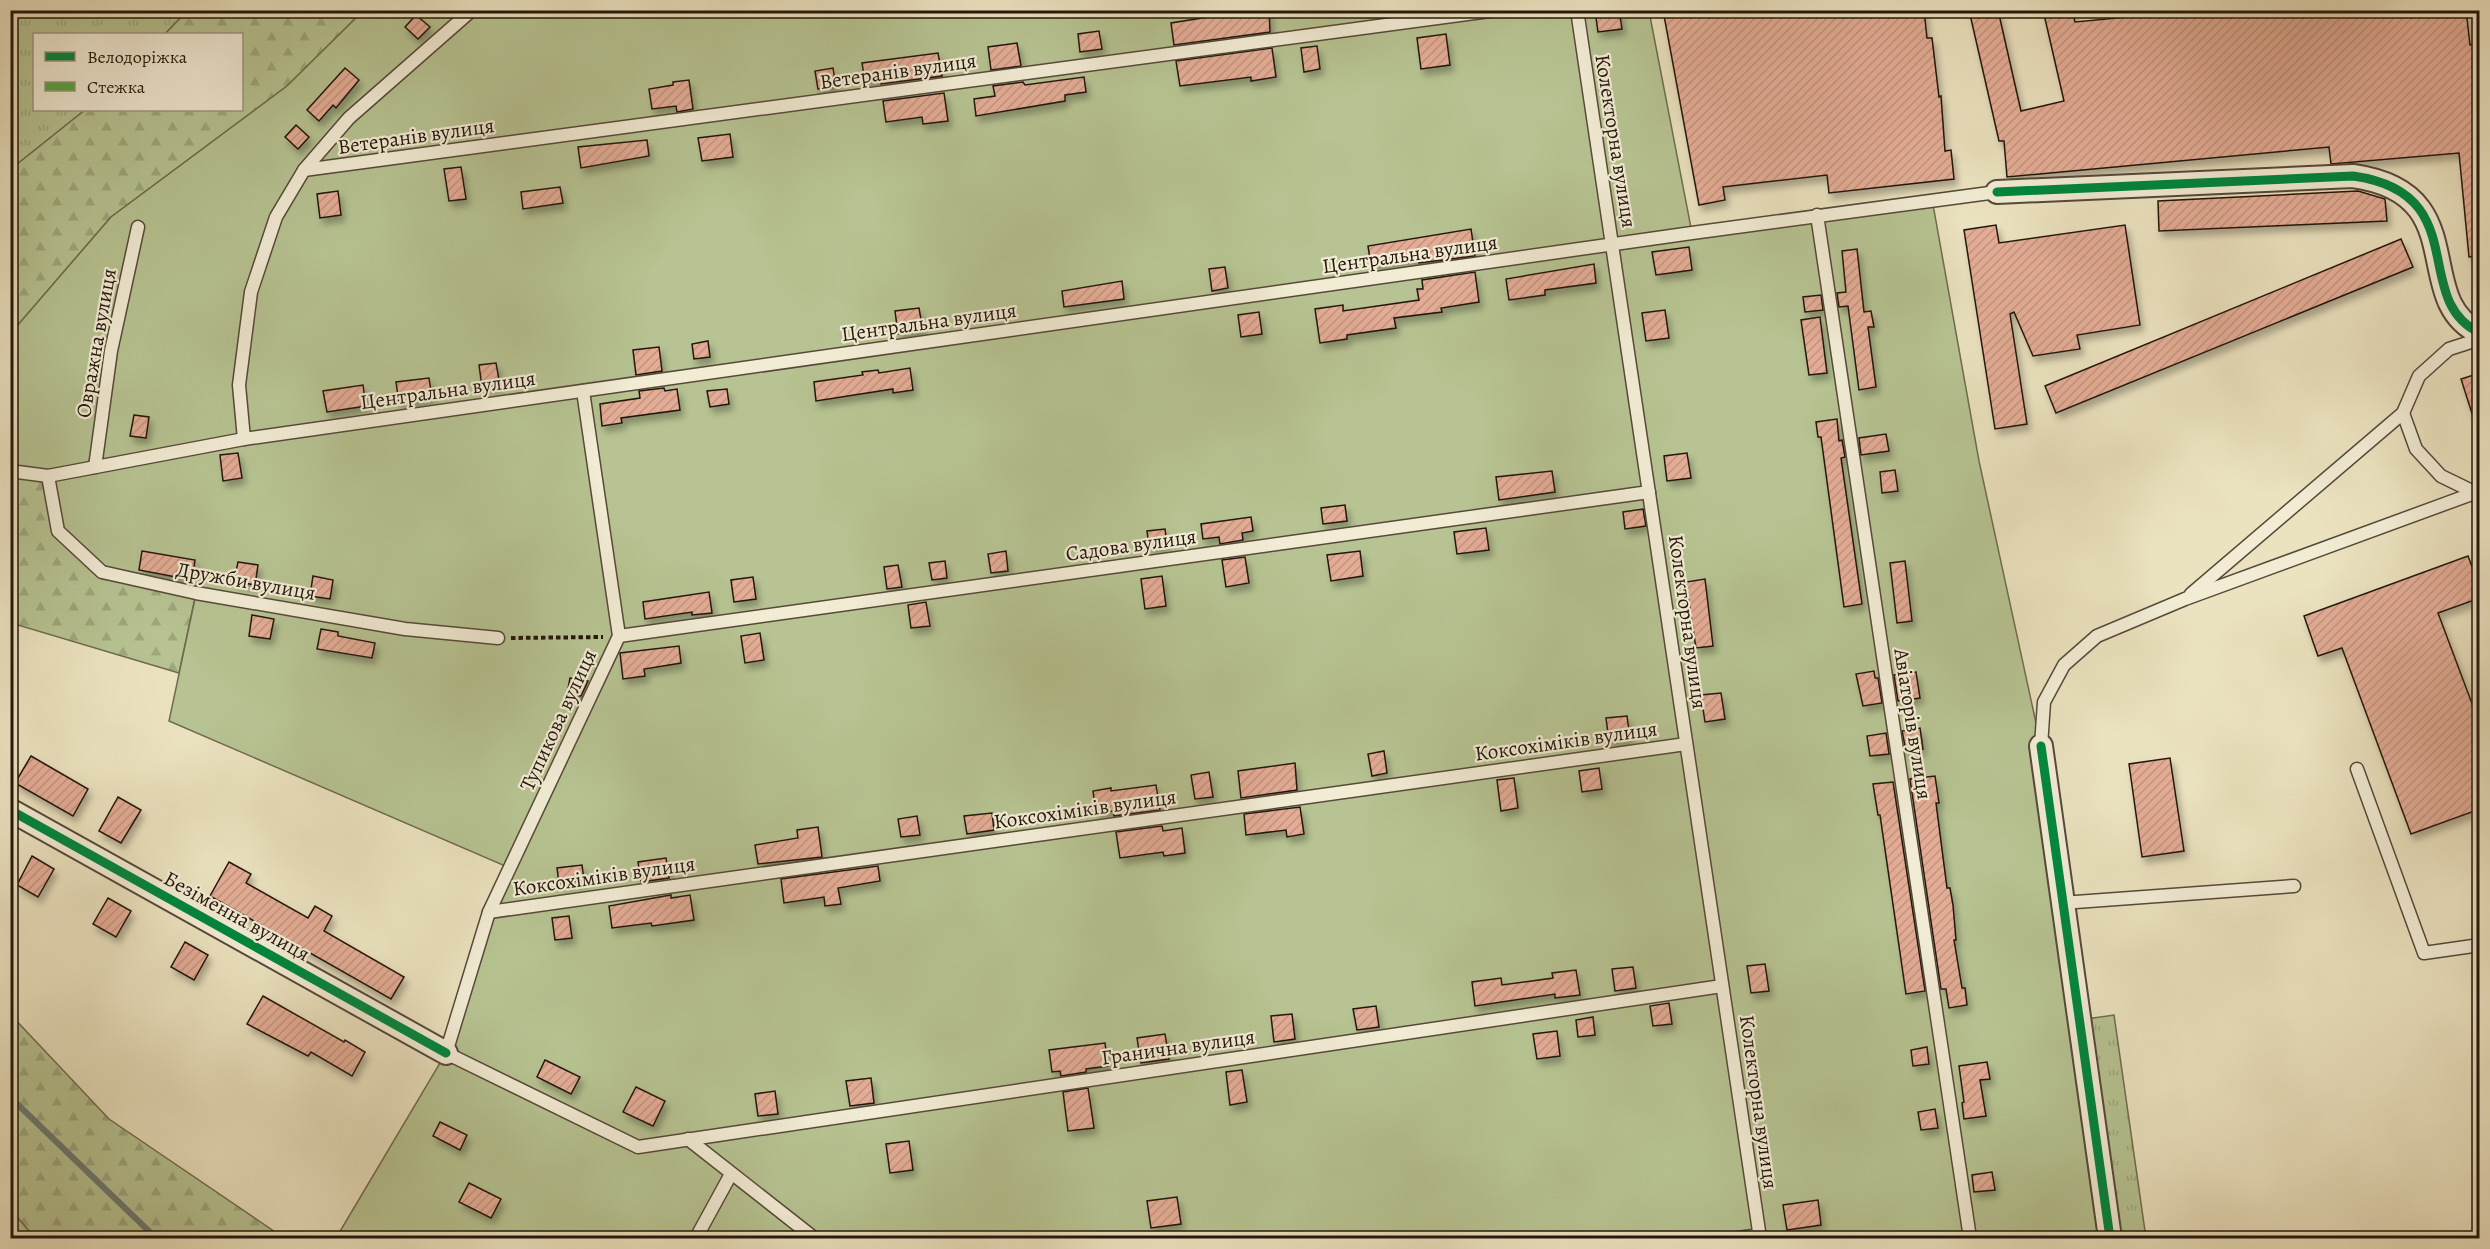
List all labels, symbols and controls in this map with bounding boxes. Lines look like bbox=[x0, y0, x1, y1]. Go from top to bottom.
legend bbox=[33, 33, 243, 111]
text: Велодоріжка bbox=[87, 45, 188, 69]
street label: Ветеранів вулиця bbox=[818, 46, 978, 96]
street label: Колекторна вулиця bbox=[1588, 52, 1644, 230]
text: Стежка bbox=[87, 75, 146, 99]
street label: Ветеранів вулиця bbox=[336, 111, 496, 161]
street label: Центральна вулиця bbox=[1321, 228, 1499, 280]
street label: Овражна вулиця bbox=[69, 266, 123, 420]
street label: Центральна вулиця bbox=[840, 296, 1018, 348]
street label: Центральна вулиця bbox=[359, 364, 537, 416]
street label: Садова вулиця bbox=[1064, 522, 1198, 568]
street label: Колекторна вулиця bbox=[1662, 533, 1714, 711]
street label: Дружби вулиця bbox=[174, 555, 318, 607]
street label: Тупикова вулиця bbox=[513, 645, 603, 795]
street label: Авіаторів вулиця bbox=[1887, 645, 1939, 802]
street label: Коксохіміків вулиця bbox=[1473, 714, 1659, 768]
street label: Коксохіміків вулиця bbox=[992, 782, 1178, 836]
street label: Коксохіміків вулиця bbox=[511, 849, 697, 903]
street label: Безіменна вулиця bbox=[159, 864, 315, 968]
street label: Колекторна вулиця bbox=[1733, 1013, 1785, 1191]
street label: Гранична вулиця bbox=[1099, 1022, 1257, 1072]

